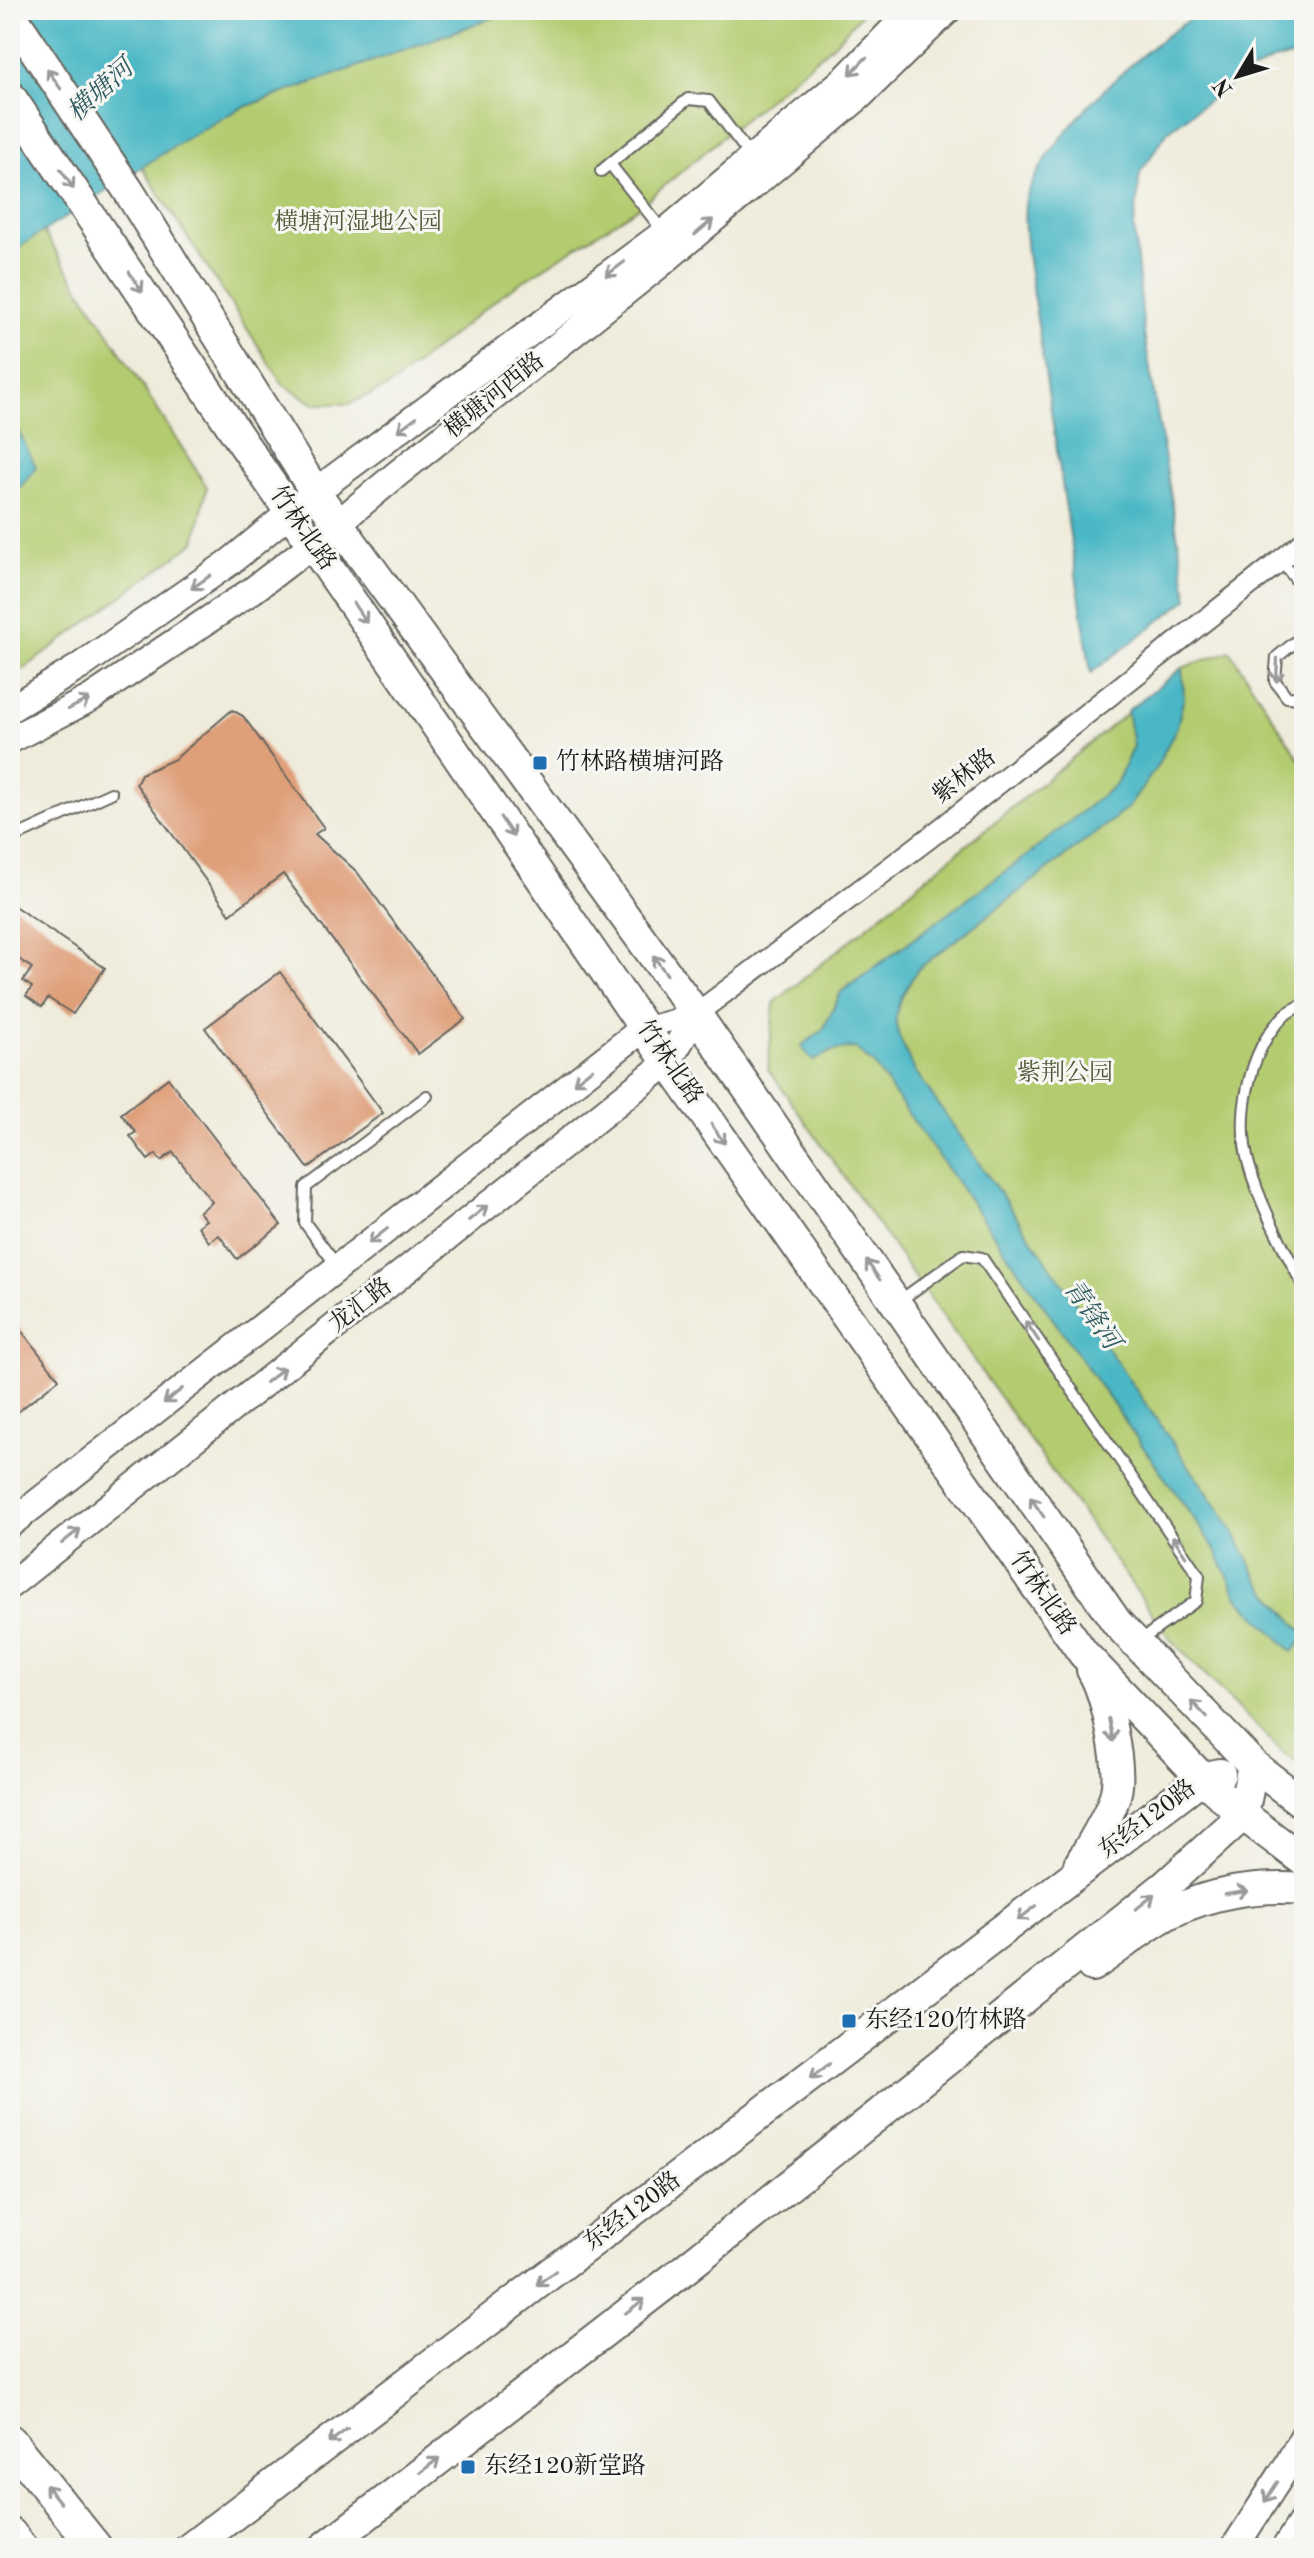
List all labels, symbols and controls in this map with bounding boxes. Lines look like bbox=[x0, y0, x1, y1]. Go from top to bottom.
north arrow bbox=[1198, 36, 1278, 116]
water label: 横塘河 bbox=[62, 51, 142, 127]
one-way arrow bbox=[848, 56, 867, 76]
one-way arrow bbox=[46, 68, 62, 90]
text: N bbox=[1210, 74, 1238, 100]
one-way arrow bbox=[59, 168, 75, 190]
park label: 横塘河湿地公园 bbox=[274, 208, 442, 235]
one-way arrow bbox=[693, 218, 714, 236]
one-way arrow bbox=[605, 260, 627, 277]
one-way arrow bbox=[128, 270, 144, 293]
street label: 横塘河西路 bbox=[439, 347, 549, 443]
one-way arrow bbox=[397, 415, 418, 432]
street label: 竹林北路 bbox=[265, 481, 342, 575]
one-way arrow bbox=[190, 574, 212, 590]
one-way arrow bbox=[352, 601, 368, 623]
one-way arrow bbox=[1269, 657, 1285, 683]
one-way arrow bbox=[67, 696, 91, 712]
street label: 紫林路 bbox=[927, 743, 1001, 809]
place label: 竹林路横塘河路 bbox=[556, 748, 724, 775]
marker: 竹林路横塘河路 bbox=[531, 754, 549, 772]
one-way arrow bbox=[499, 816, 515, 838]
one-way arrow bbox=[652, 954, 669, 976]
street label: 竹林北路 bbox=[632, 1015, 709, 1109]
park label: 紫荆公园 bbox=[1017, 1059, 1113, 1086]
one-way arrow bbox=[573, 1067, 594, 1085]
one-way arrow bbox=[710, 1122, 726, 1144]
one-way arrow bbox=[467, 1204, 488, 1221]
one-way arrow bbox=[368, 1228, 389, 1245]
one-way arrow bbox=[865, 1259, 881, 1281]
street label: 龙汇路 bbox=[323, 1272, 397, 1338]
water label: 青锋河 bbox=[1058, 1274, 1128, 1358]
one-way arrow bbox=[1024, 1321, 1040, 1343]
one-way arrow bbox=[264, 1366, 285, 1383]
one-way arrow bbox=[163, 1388, 184, 1405]
one-way arrow bbox=[1029, 1496, 1045, 1518]
one-way arrow bbox=[60, 1528, 81, 1545]
one-way arrow bbox=[1171, 1536, 1187, 1558]
street label: 竹林北路 bbox=[1005, 1546, 1082, 1640]
one-way arrow bbox=[1190, 1700, 1209, 1719]
one-way arrow bbox=[1104, 1717, 1119, 1743]
street label: 东经120路 bbox=[1094, 1774, 1201, 1864]
one-way arrow bbox=[1223, 1884, 1249, 1899]
one-way arrow bbox=[1134, 1893, 1155, 1910]
one-way arrow bbox=[1017, 1905, 1038, 1922]
place label: 东经120竹林路 bbox=[865, 2006, 1027, 2033]
marker: 东经120竹林路 bbox=[840, 2012, 858, 2030]
one-way arrow bbox=[810, 2062, 831, 2079]
street label: 东经120路 bbox=[579, 2166, 686, 2256]
one-way arrow bbox=[535, 2270, 557, 2287]
one-way arrow bbox=[624, 2298, 646, 2315]
one-way arrow bbox=[328, 2427, 350, 2444]
place label: 东经120新堂路 bbox=[484, 2452, 646, 2479]
one-way arrow bbox=[419, 2457, 440, 2474]
marker: 东经120新堂路 bbox=[459, 2458, 477, 2476]
one-way arrow bbox=[1262, 2481, 1279, 2503]
one-way arrow bbox=[44, 2484, 62, 2505]

